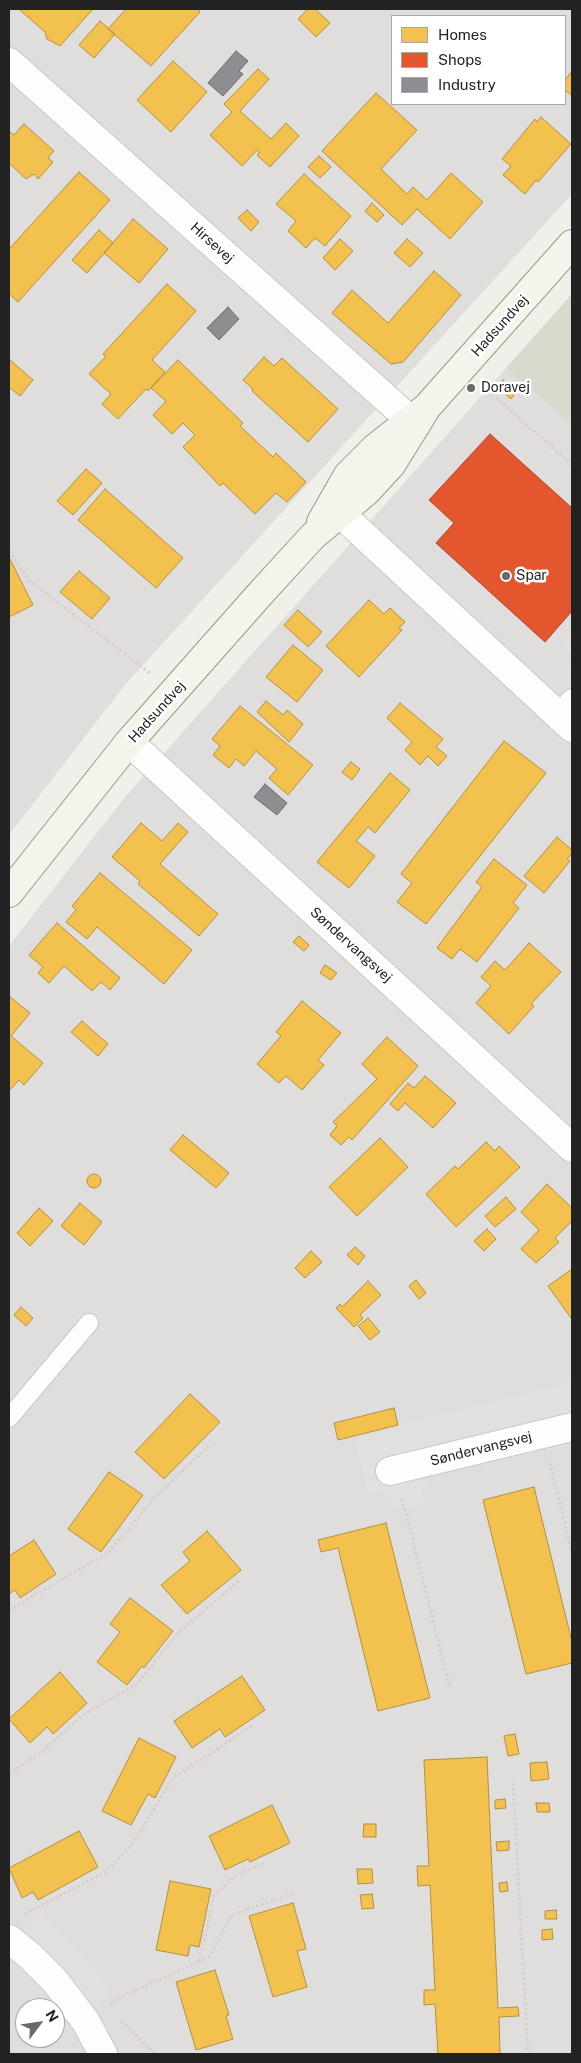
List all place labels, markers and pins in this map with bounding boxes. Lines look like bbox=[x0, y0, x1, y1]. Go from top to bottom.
place label: Doravej bbox=[481, 380, 530, 396]
marker: Doravej bbox=[465, 382, 477, 394]
place label: Spar bbox=[516, 568, 547, 584]
marker: Spar bbox=[500, 570, 512, 582]

